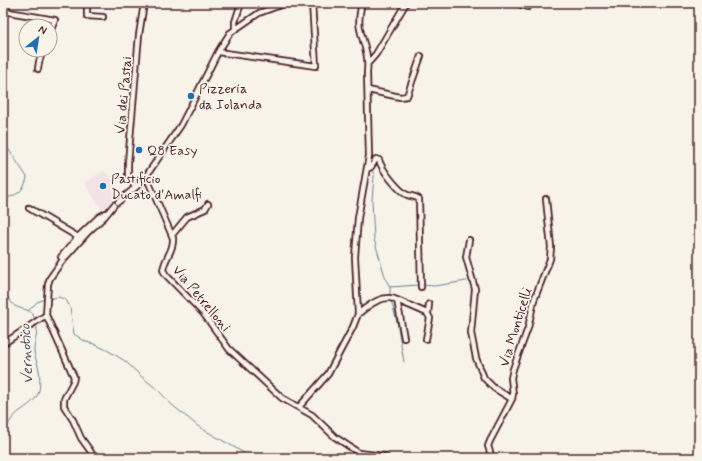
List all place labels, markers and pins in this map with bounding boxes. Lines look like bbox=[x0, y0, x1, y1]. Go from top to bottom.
place label: Pizzeria da Iolanda bbox=[199, 80, 262, 114]
marker: Pizzeria da Iolanda bbox=[186, 91, 196, 101]
place label: Q8 Easy bbox=[147, 142, 197, 160]
marker: Q8 Easy bbox=[134, 145, 144, 155]
place label: Pastificio Ducato d'Amalfi bbox=[111, 170, 202, 204]
marker: Pastificio Ducato d'Amalfi bbox=[98, 181, 108, 191]

